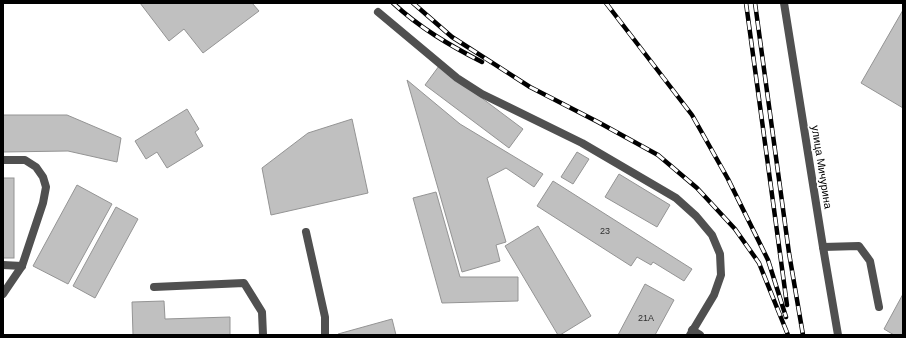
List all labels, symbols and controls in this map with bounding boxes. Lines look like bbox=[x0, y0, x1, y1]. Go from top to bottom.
street label: улица Мичурина bbox=[809, 124, 835, 210]
house number: 23 bbox=[600, 226, 610, 236]
house number: 21А bbox=[638, 313, 654, 323]

